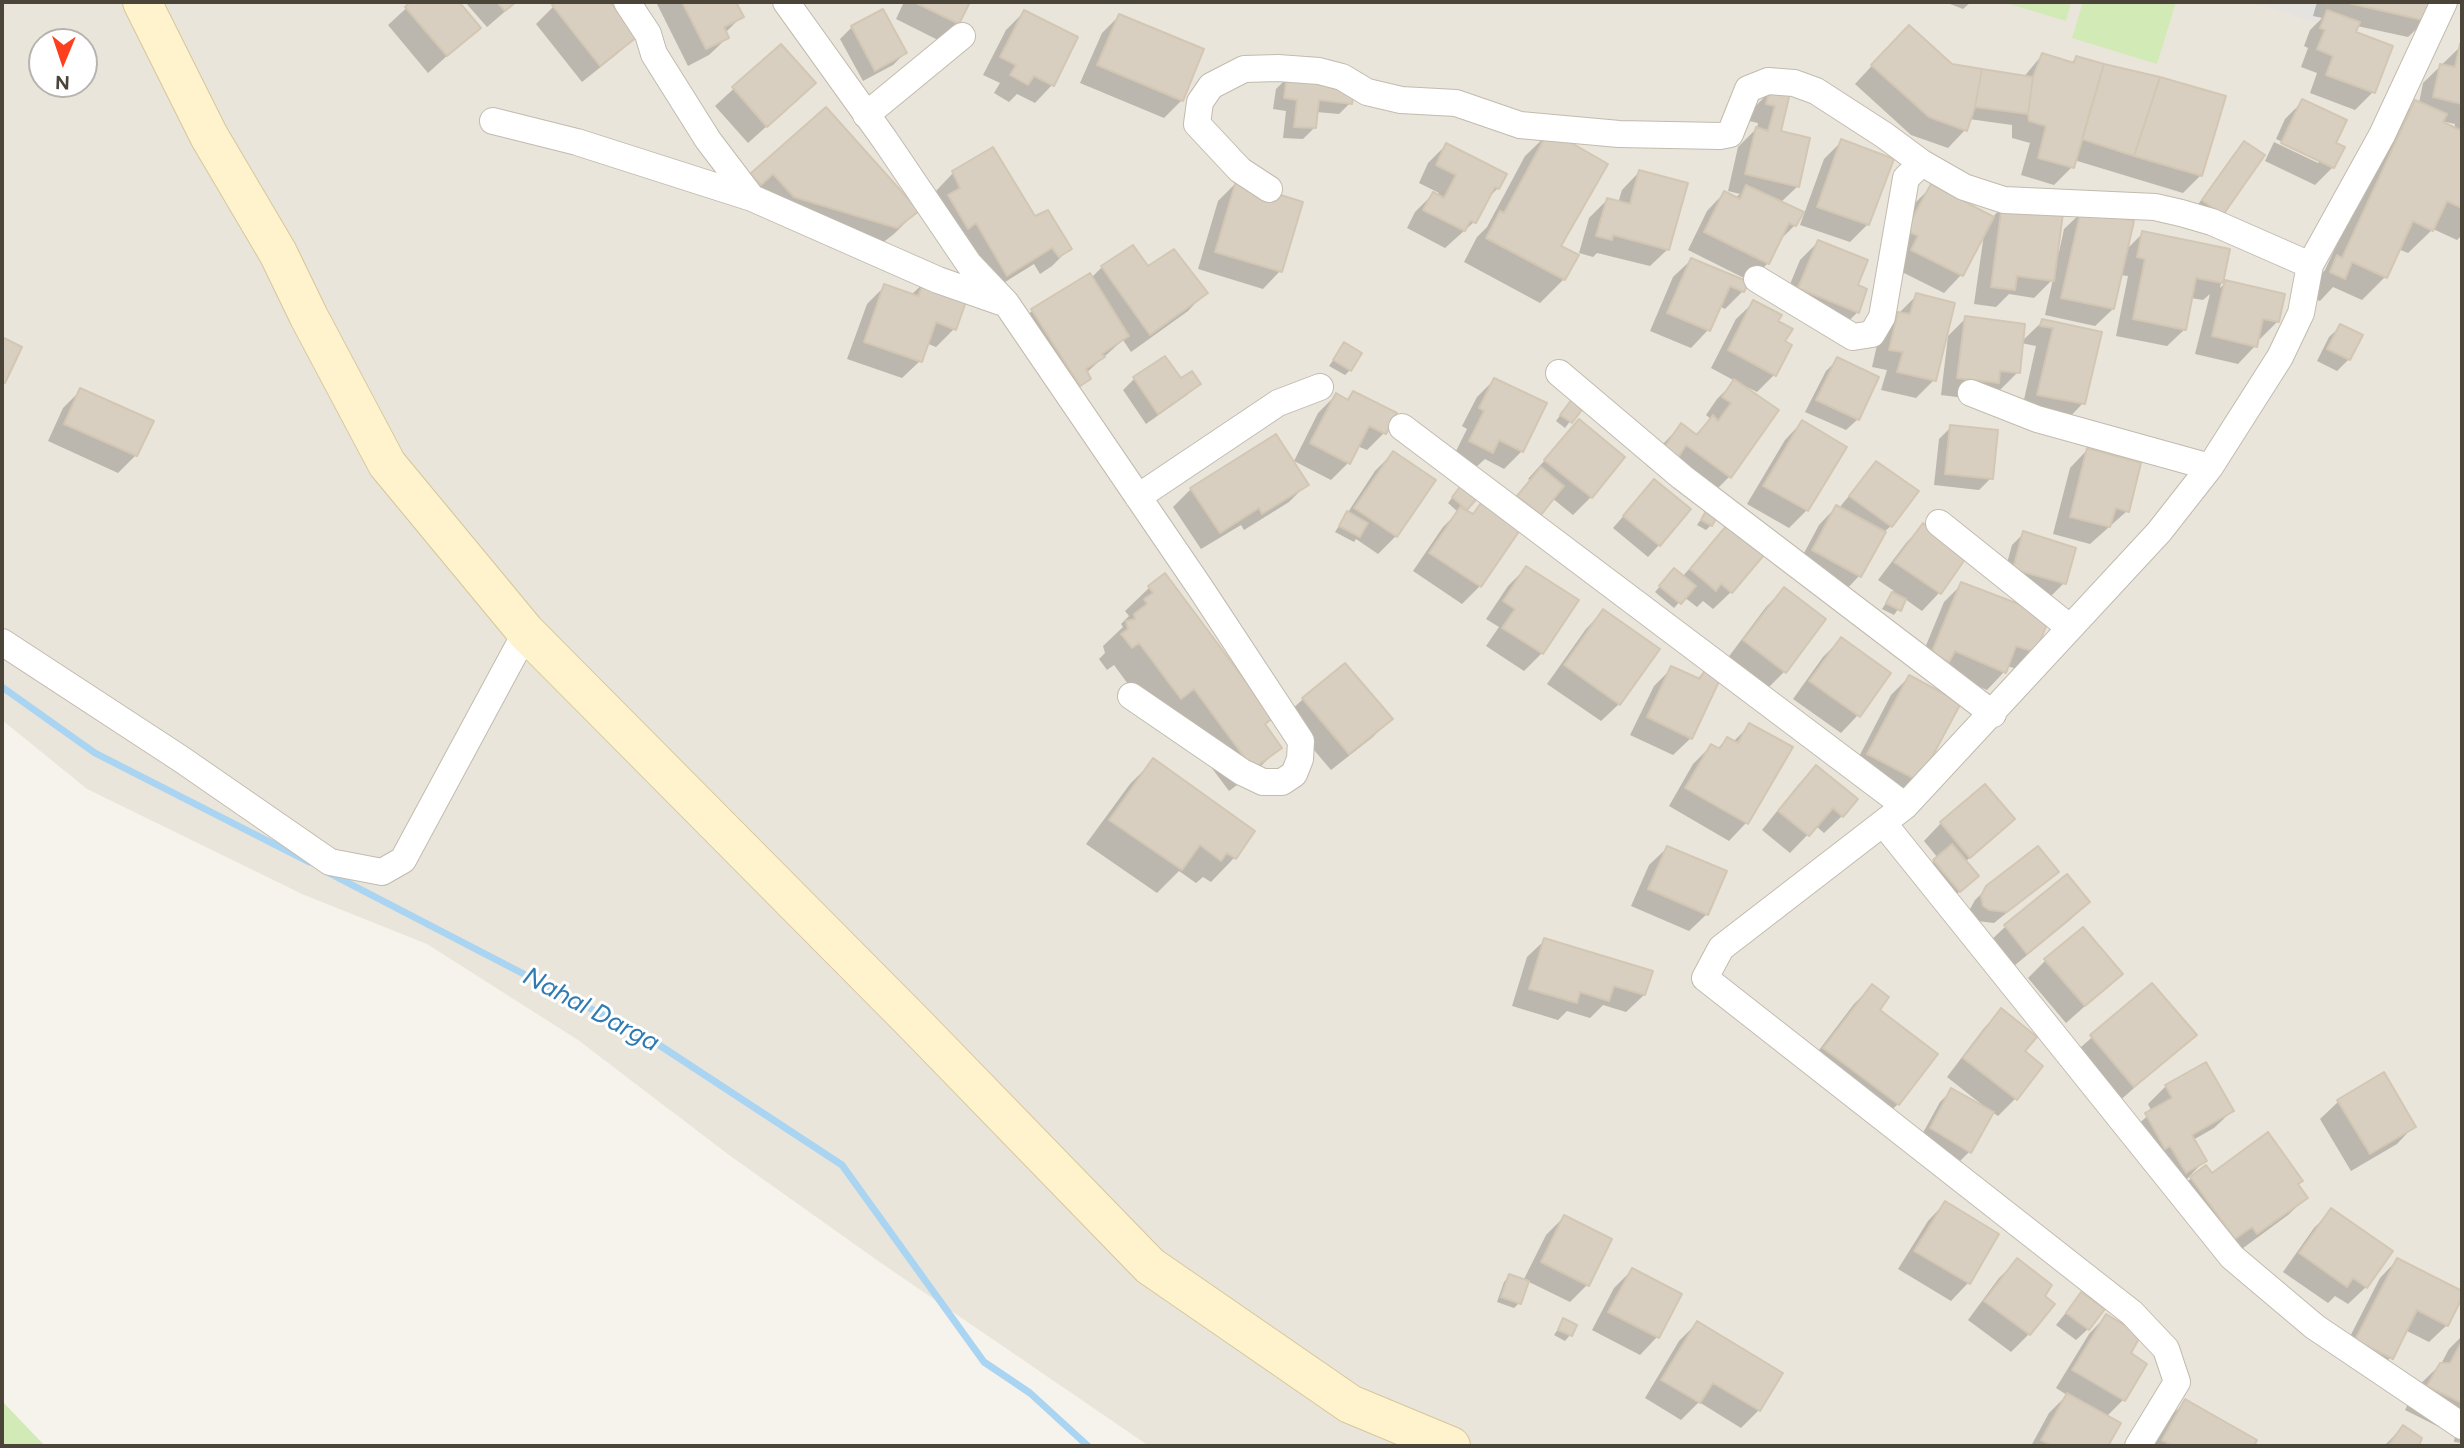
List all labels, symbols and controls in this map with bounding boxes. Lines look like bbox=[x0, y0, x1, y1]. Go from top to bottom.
north arrow bbox=[28, 28, 98, 98]
text: N bbox=[55, 71, 70, 94]
water label: Nahal Darga bbox=[518, 961, 664, 1059]

